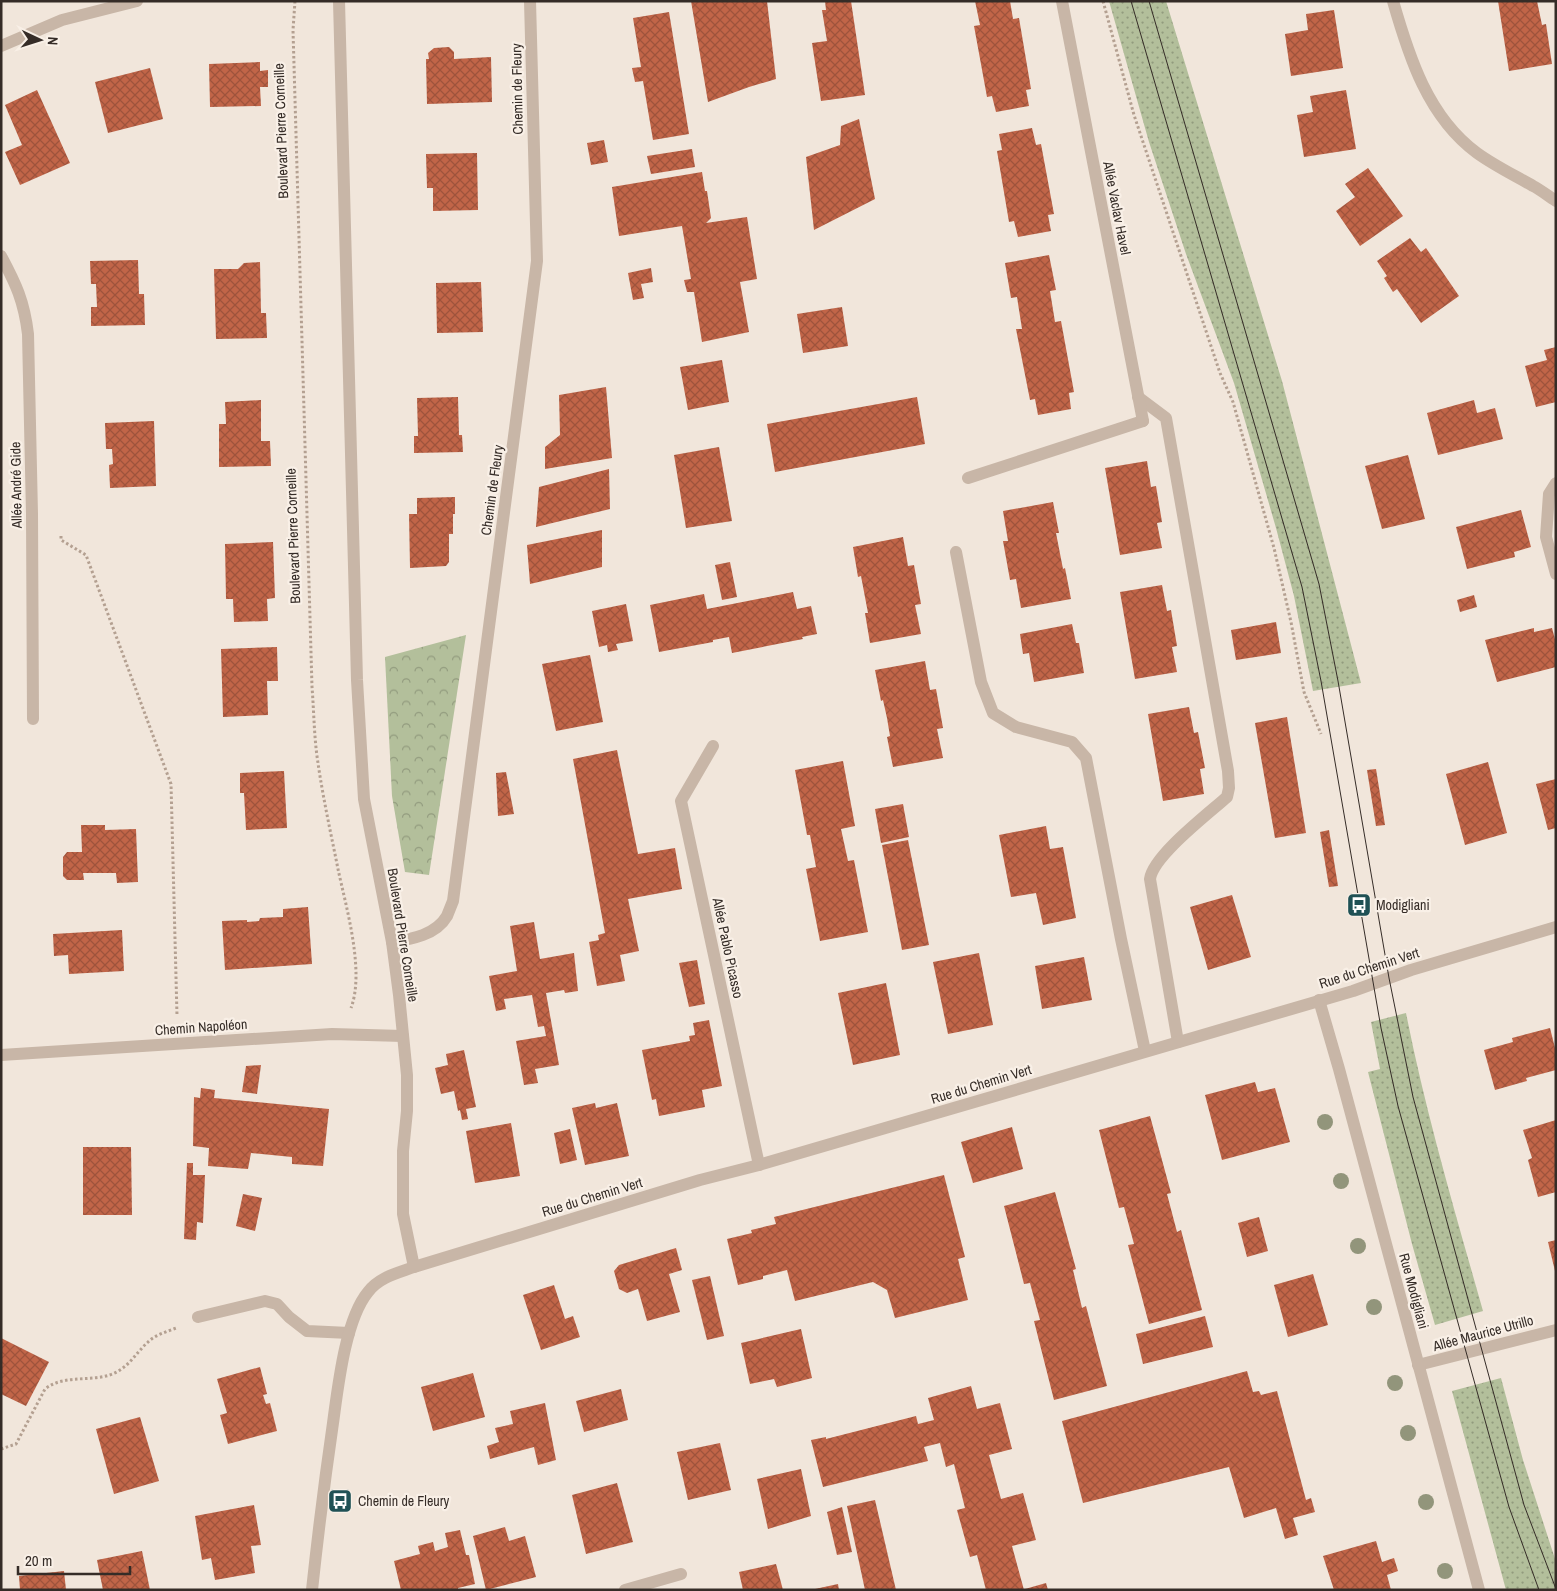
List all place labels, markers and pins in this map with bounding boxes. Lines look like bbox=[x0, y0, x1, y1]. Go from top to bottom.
bus stop icon: Modigliani bbox=[1346, 892, 1372, 918]
place label: Modigliani bbox=[1376, 896, 1430, 914]
bus stop icon: Chemin de Fleury bbox=[327, 1488, 353, 1514]
place label: Chemin de Fleury bbox=[358, 1492, 449, 1510]

